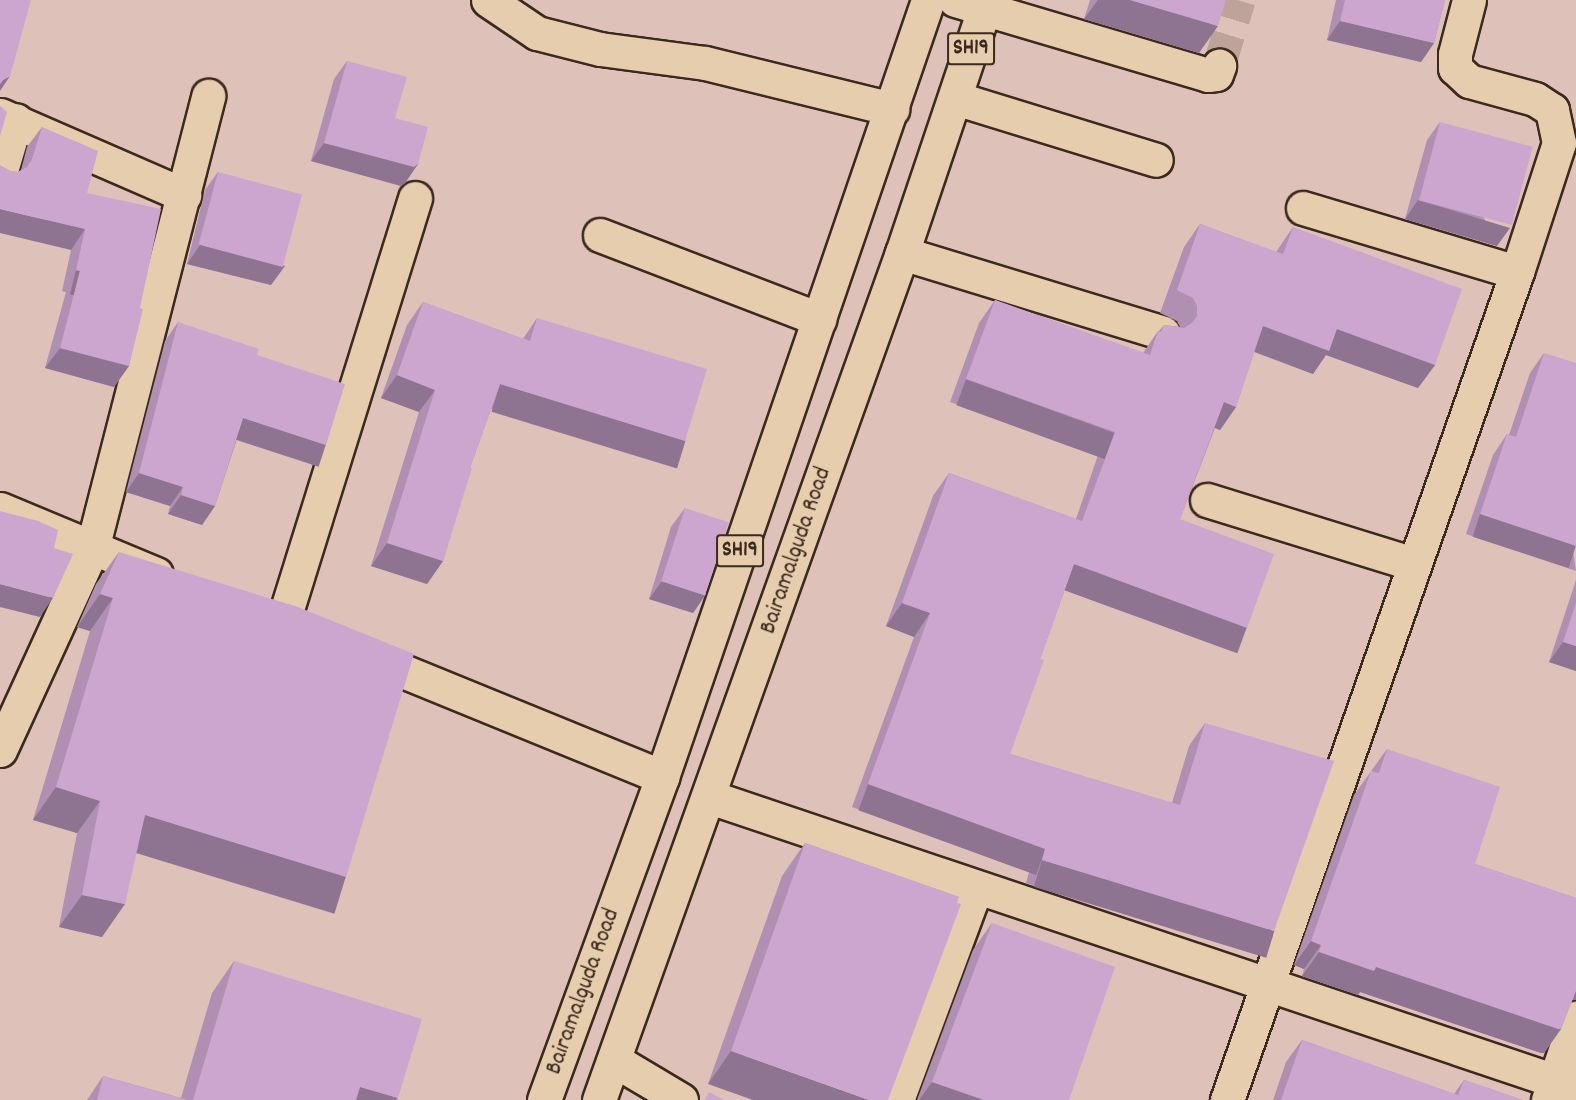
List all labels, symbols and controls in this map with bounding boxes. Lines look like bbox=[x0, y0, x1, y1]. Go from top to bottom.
road number: SH19 bbox=[947, 30, 995, 68]
street label: Bairamalguda Road bbox=[755, 464, 839, 638]
road number: SH19 bbox=[716, 532, 764, 570]
street label: Bairamalguda Road bbox=[541, 905, 627, 1079]

